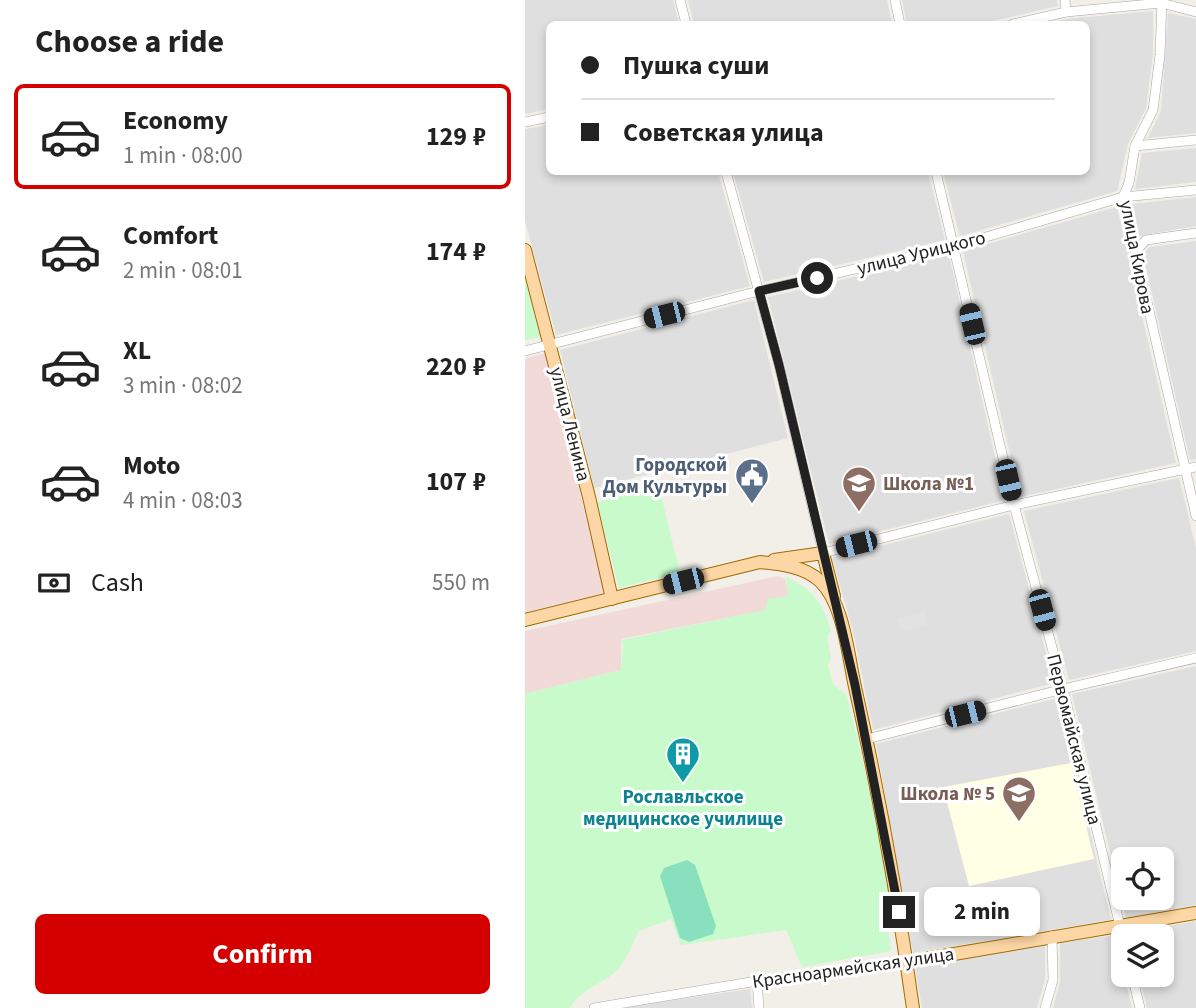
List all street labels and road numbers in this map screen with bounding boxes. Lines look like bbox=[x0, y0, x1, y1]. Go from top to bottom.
street label: улица Кирова bbox=[1112, 198, 1161, 317]
street label: улица Урицкого bbox=[854, 224, 988, 282]
street label: улица Ленина bbox=[542, 364, 597, 484]
street label: Первомайская улица bbox=[1039, 651, 1108, 828]
street label: Красноармейская улица bbox=[751, 941, 956, 996]

